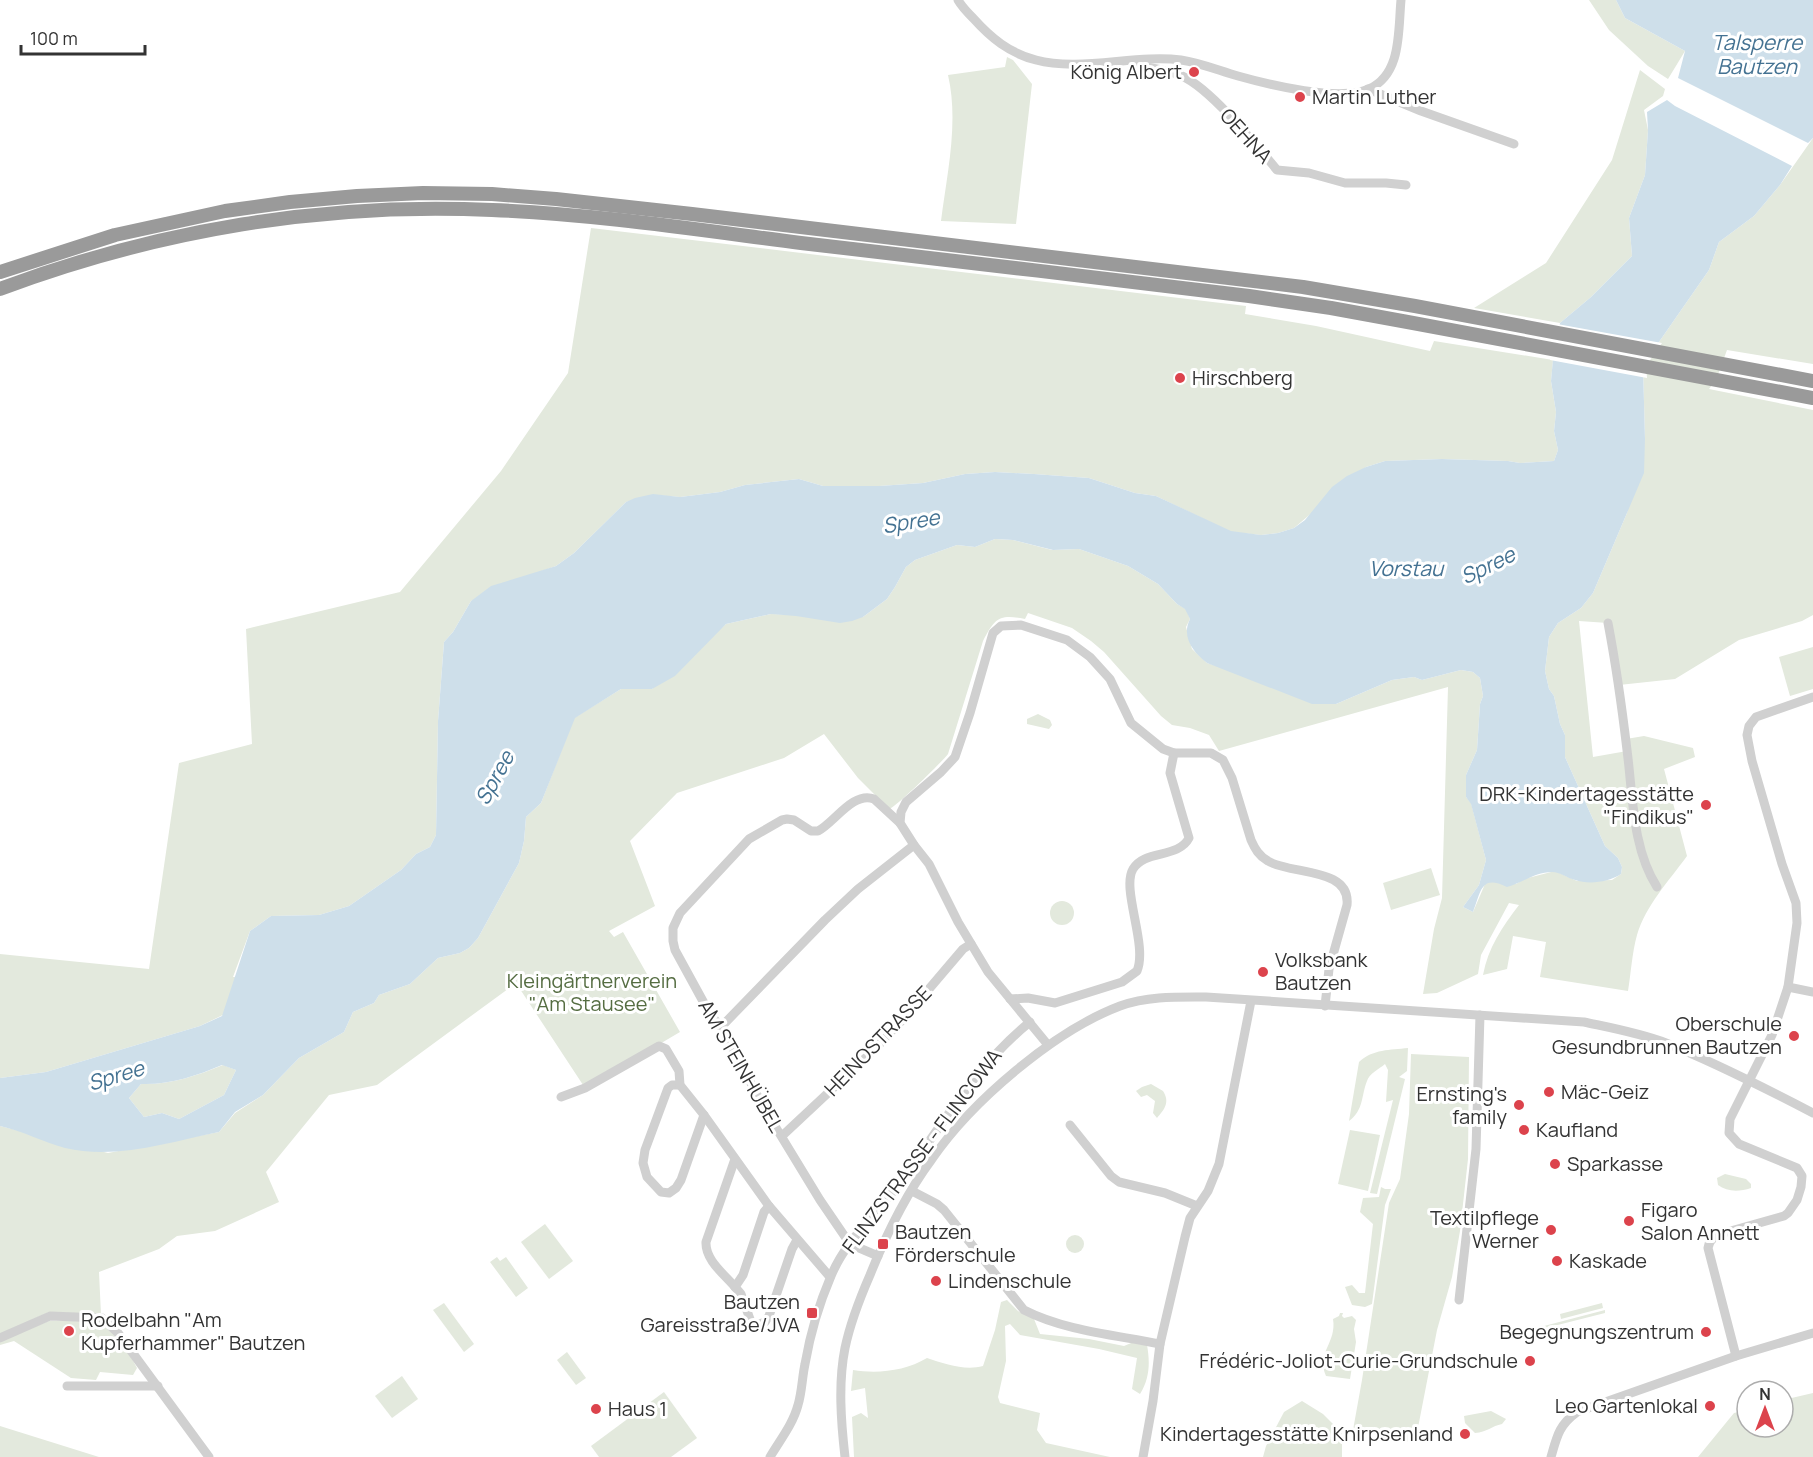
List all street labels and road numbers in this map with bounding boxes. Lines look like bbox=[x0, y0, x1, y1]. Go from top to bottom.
street label: OEHNA bbox=[1214, 102, 1279, 169]
street label: HEINOSTRASSE bbox=[818, 980, 937, 1102]
street label: AM STEINHÜBEL bbox=[692, 994, 790, 1137]
street label: FLINZSTRASSE - FLINCOWA bbox=[836, 1043, 1008, 1259]

